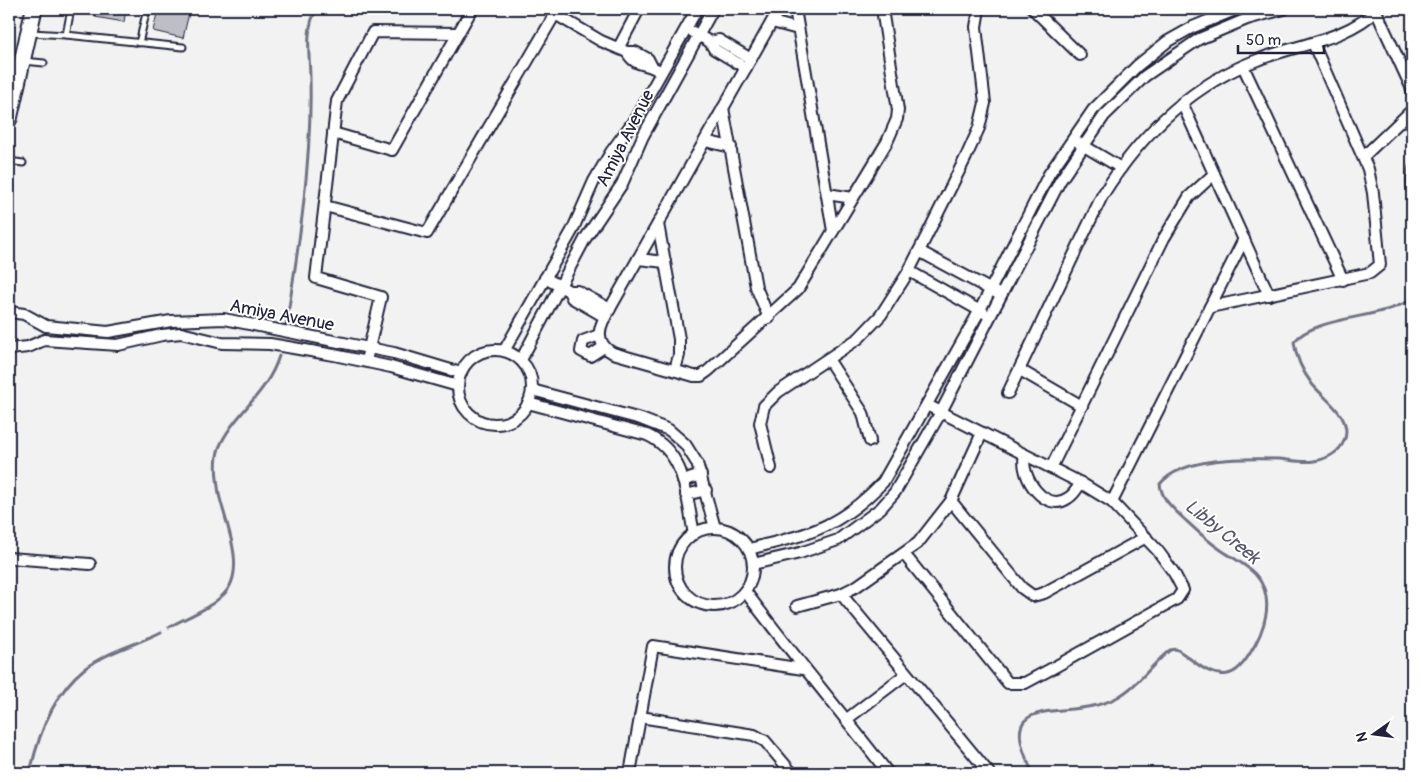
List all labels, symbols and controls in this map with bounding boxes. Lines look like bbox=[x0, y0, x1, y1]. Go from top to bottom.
scale bar bbox=[1238, 22, 1325, 54]
text: 50 m bbox=[1246, 31, 1281, 50]
street label: Amiya Avenue bbox=[591, 86, 660, 191]
street label: Amiya Avenue bbox=[228, 294, 336, 337]
water label: Libby Creek bbox=[1180, 494, 1266, 571]
north arrow bbox=[1348, 710, 1398, 760]
text: N bbox=[1352, 730, 1371, 744]

